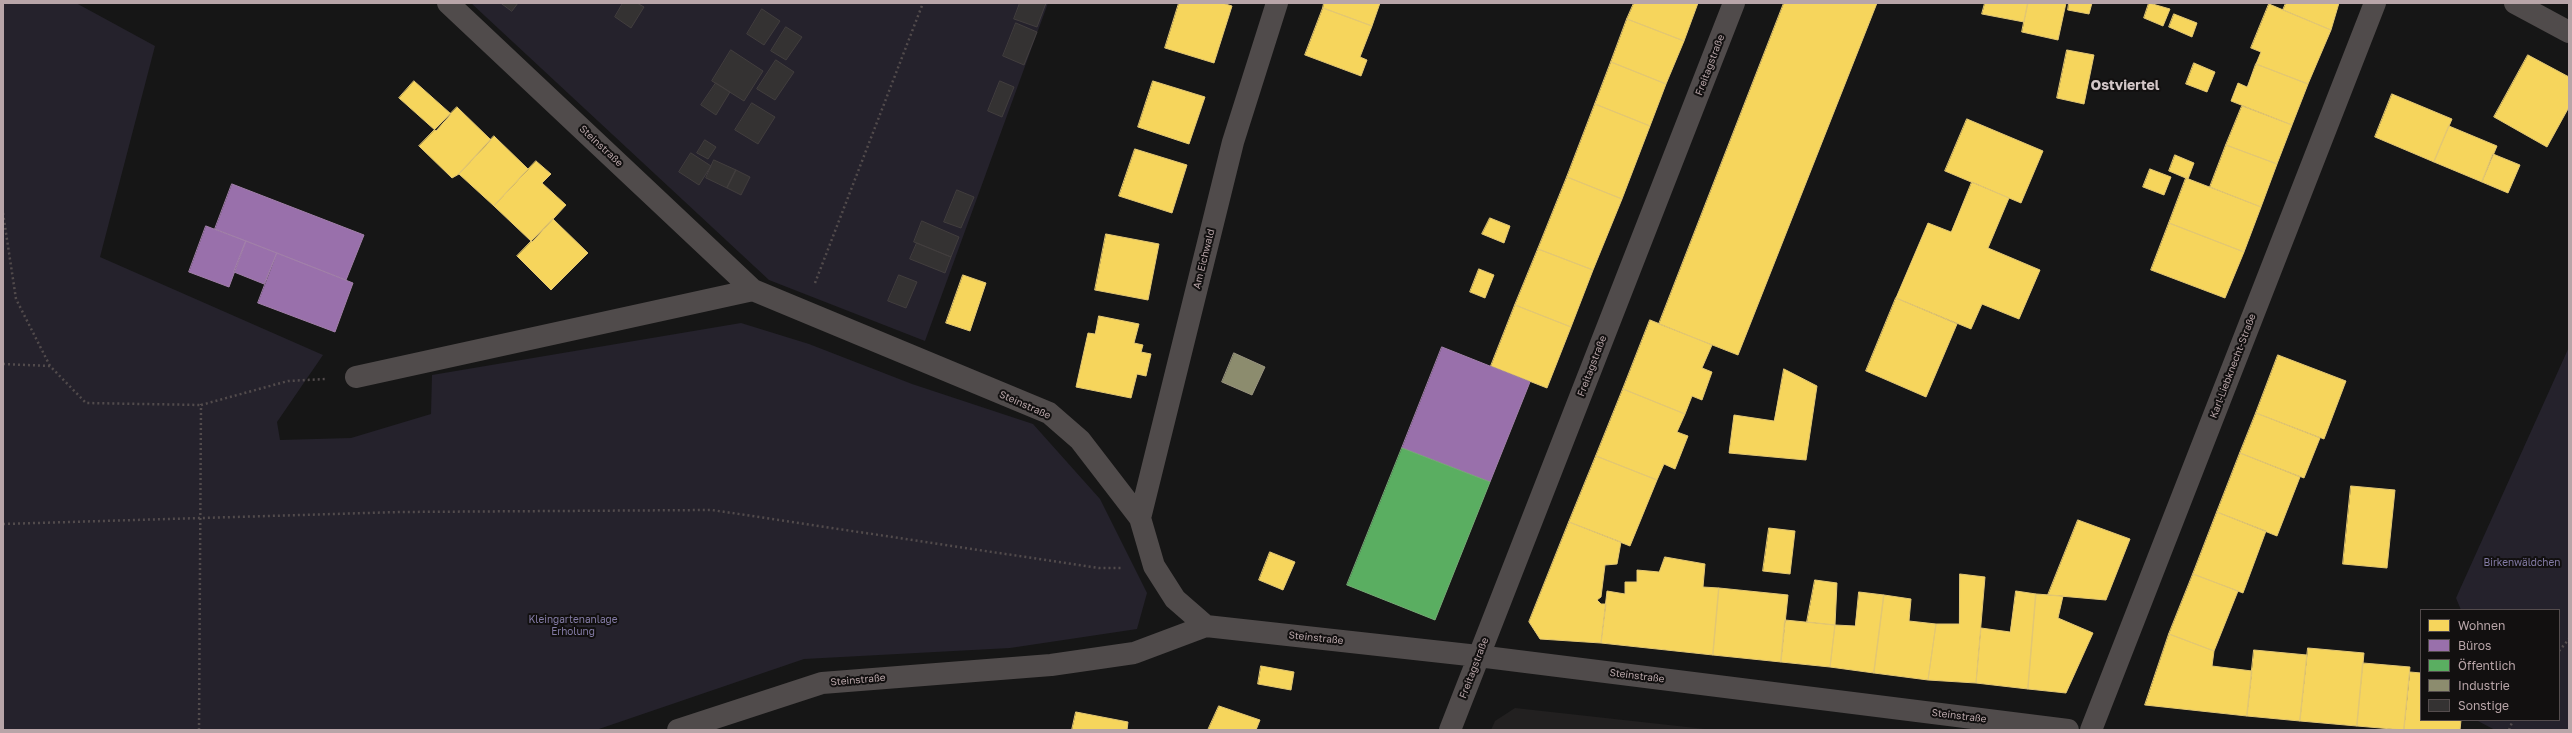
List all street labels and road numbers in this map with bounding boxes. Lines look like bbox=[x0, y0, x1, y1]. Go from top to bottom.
street label: Freitagstraße bbox=[1693, 33, 1727, 97]
street label: Steinstraße bbox=[577, 123, 625, 169]
street label: Am Eichwald bbox=[1191, 228, 1217, 290]
street label: Karl-Liebknecht-Straße bbox=[2207, 312, 2259, 420]
street label: Freitagstraße bbox=[1575, 334, 1609, 398]
street label: Steinstraße bbox=[997, 388, 1053, 422]
street label: Steinstraße bbox=[1288, 629, 1344, 647]
street label: Freitagstraße bbox=[1457, 636, 1491, 700]
street label: Steinstraße bbox=[1609, 667, 1665, 685]
street label: Steinstraße bbox=[830, 672, 886, 688]
street label: Steinstraße bbox=[1931, 707, 1987, 725]

